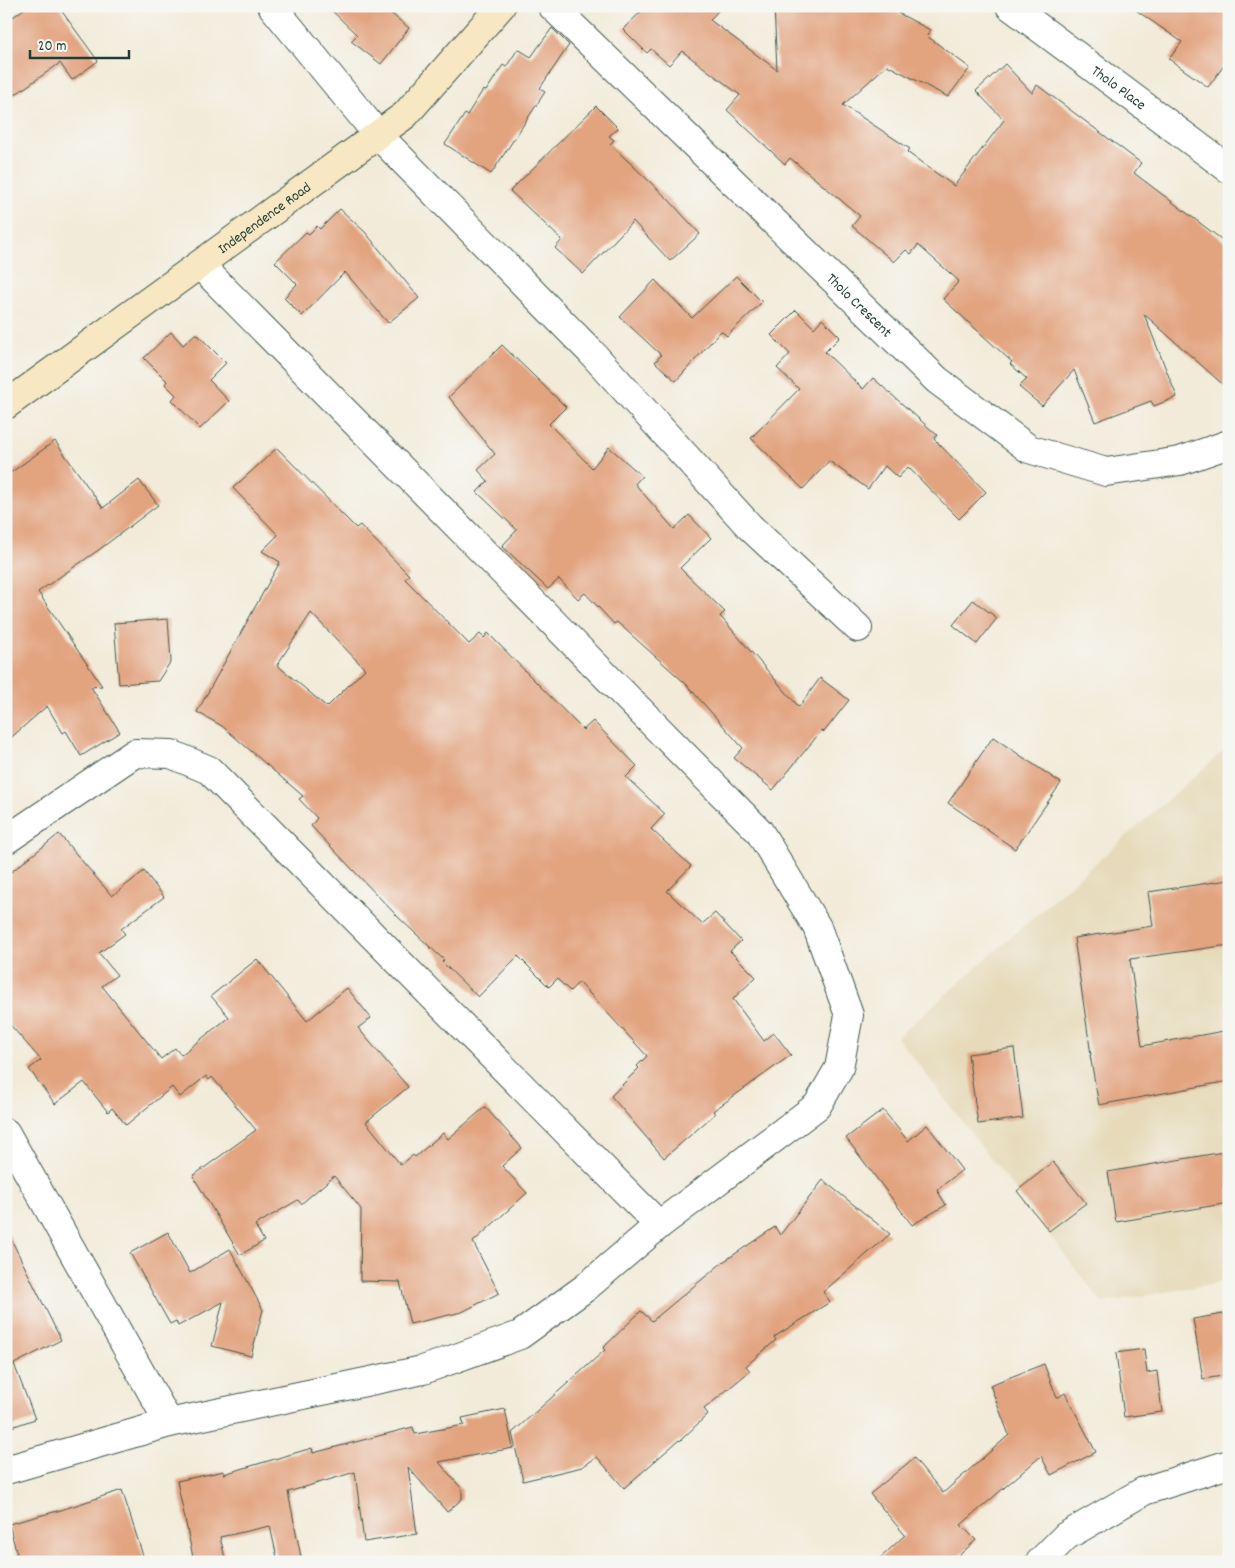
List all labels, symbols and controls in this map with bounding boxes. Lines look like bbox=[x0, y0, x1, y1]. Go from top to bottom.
scale bar bbox=[30, 28, 129, 60]
text: 20 m bbox=[38, 36, 66, 58]
street label: Tholo Place bbox=[1086, 61, 1150, 117]
street label: Independence Road bbox=[214, 178, 316, 260]
street label: Tholo Crescent bbox=[820, 269, 897, 344]

